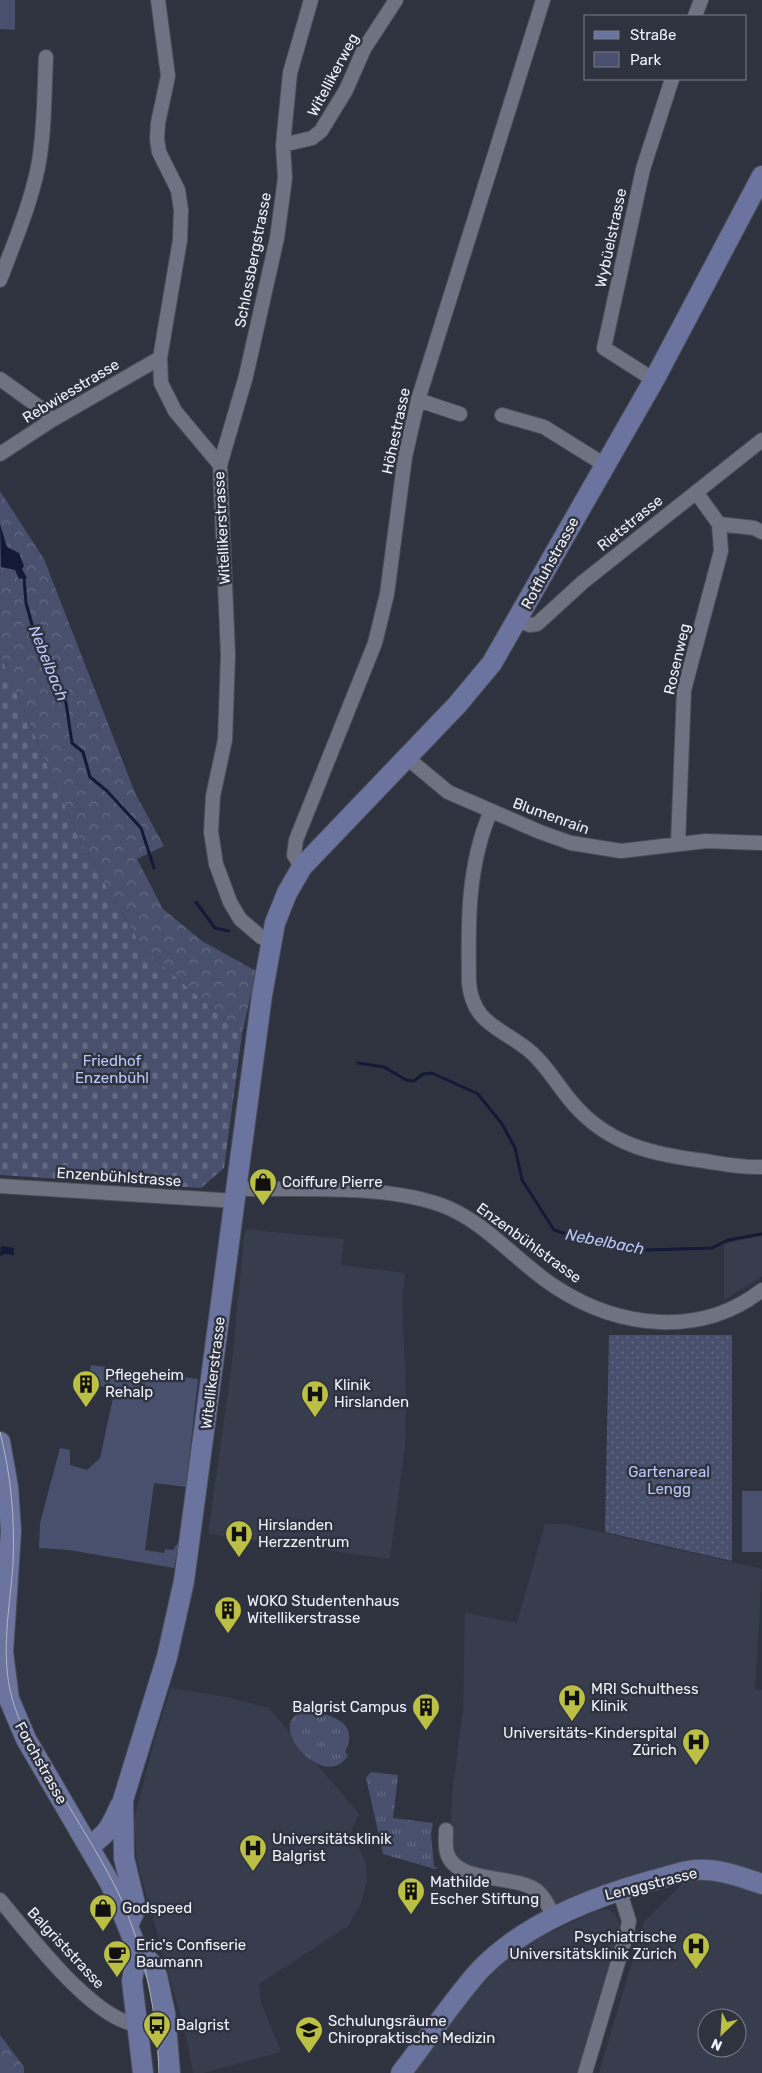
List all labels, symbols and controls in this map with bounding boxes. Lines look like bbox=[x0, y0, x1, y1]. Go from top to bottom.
legend bbox=[584, 15, 747, 80]
text: Straße bbox=[630, 26, 676, 44]
street label: Witellikerweg bbox=[304, 30, 362, 120]
text: Park bbox=[630, 51, 661, 69]
street label: Wybüelstrasse bbox=[592, 187, 630, 289]
street label: Schlossbergstrasse bbox=[231, 191, 275, 329]
street label: Rebwiesstrasse bbox=[19, 355, 123, 427]
street label: Höhestrasse bbox=[378, 386, 414, 476]
street label: Witellikerstrasse bbox=[210, 471, 234, 585]
street label: Rietstrasse bbox=[594, 491, 666, 555]
street label: Rotfluhstrasse bbox=[517, 514, 583, 612]
street label: Rosenweg bbox=[660, 622, 694, 696]
water label: Nebelbach bbox=[25, 623, 72, 704]
street label: Blumenrain bbox=[510, 794, 592, 838]
park label: Friedhof Enzenbühl bbox=[75, 1052, 149, 1087]
street label: Enzenbühlstrasse bbox=[56, 1164, 182, 1190]
shop icon: Coiffure Pierre bbox=[248, 1167, 278, 1206]
place label: Coiffure Pierre bbox=[282, 1173, 383, 1191]
street label: Enzenbühlstrasse bbox=[473, 1199, 585, 1287]
water label: Nebelbach bbox=[564, 1225, 646, 1258]
street label: Witellikerstrasse bbox=[197, 1316, 229, 1430]
place label: Pflegeheim Rehalp bbox=[105, 1366, 184, 1401]
building icon: Pflegeheim Rehalp bbox=[71, 1369, 101, 1408]
place label: Klinik Hirslanden bbox=[334, 1376, 409, 1411]
hospital icon: Klinik Hirslanden bbox=[300, 1379, 330, 1418]
park label: Gartenareal Lengg bbox=[628, 1463, 710, 1498]
place label: Hirslanden Herzzentrum bbox=[258, 1516, 349, 1551]
hospital icon: Hirslanden Herzzentrum bbox=[224, 1519, 254, 1558]
place label: WOKO Studentenhaus Witellikerstrasse bbox=[247, 1592, 400, 1627]
building icon: WOKO Studentenhaus Witellikerstrasse bbox=[213, 1595, 243, 1634]
place label: MRI Schulthess Klinik bbox=[591, 1680, 699, 1715]
hospital icon: MRI Schulthess Klinik bbox=[557, 1683, 587, 1722]
building icon: Balgrist Campus bbox=[411, 1692, 441, 1731]
place label: Balgrist Campus bbox=[292, 1698, 407, 1716]
street label: Forchstrasse bbox=[11, 1719, 71, 1807]
place label: Universitäts-Kinderspital Zürich bbox=[503, 1724, 677, 1759]
hospital icon: Universitäts-Kinderspital Zürich bbox=[681, 1727, 711, 1766]
place label: Universitätsklinik Balgrist bbox=[272, 1830, 392, 1865]
hospital icon: Universitätsklinik Balgrist bbox=[238, 1833, 268, 1872]
street label: Lenggstrasse bbox=[603, 1864, 699, 1904]
place label: Mathilde Escher Stiftung bbox=[430, 1873, 539, 1908]
building icon: Mathilde Escher Stiftung bbox=[396, 1876, 426, 1915]
shop icon: Godspeed bbox=[88, 1893, 118, 1932]
place label: Godspeed bbox=[122, 1899, 192, 1917]
street label: Balgriststrasse bbox=[24, 1904, 108, 1992]
place label: Psychiatrische Universitätsklinik Zürich bbox=[509, 1928, 677, 1963]
hospital icon: Psychiatrische Universitätsklinik Zürich bbox=[681, 1931, 711, 1970]
place label: Eric's Confiserie Baumann bbox=[136, 1936, 246, 1971]
cafe icon: Eric's Confiserie Baumann bbox=[102, 1939, 132, 1978]
north arrow bbox=[697, 2008, 747, 2058]
bus stop icon: Balgrist bbox=[142, 2010, 172, 2049]
place label: Schulungsräume Chiropraktische Medizin bbox=[328, 2012, 495, 2047]
school or university icon: Schulungsräume Chiropraktische Medizin bbox=[294, 2015, 324, 2054]
place label: Balgrist bbox=[176, 2016, 230, 2034]
text: N bbox=[709, 2034, 725, 2054]

